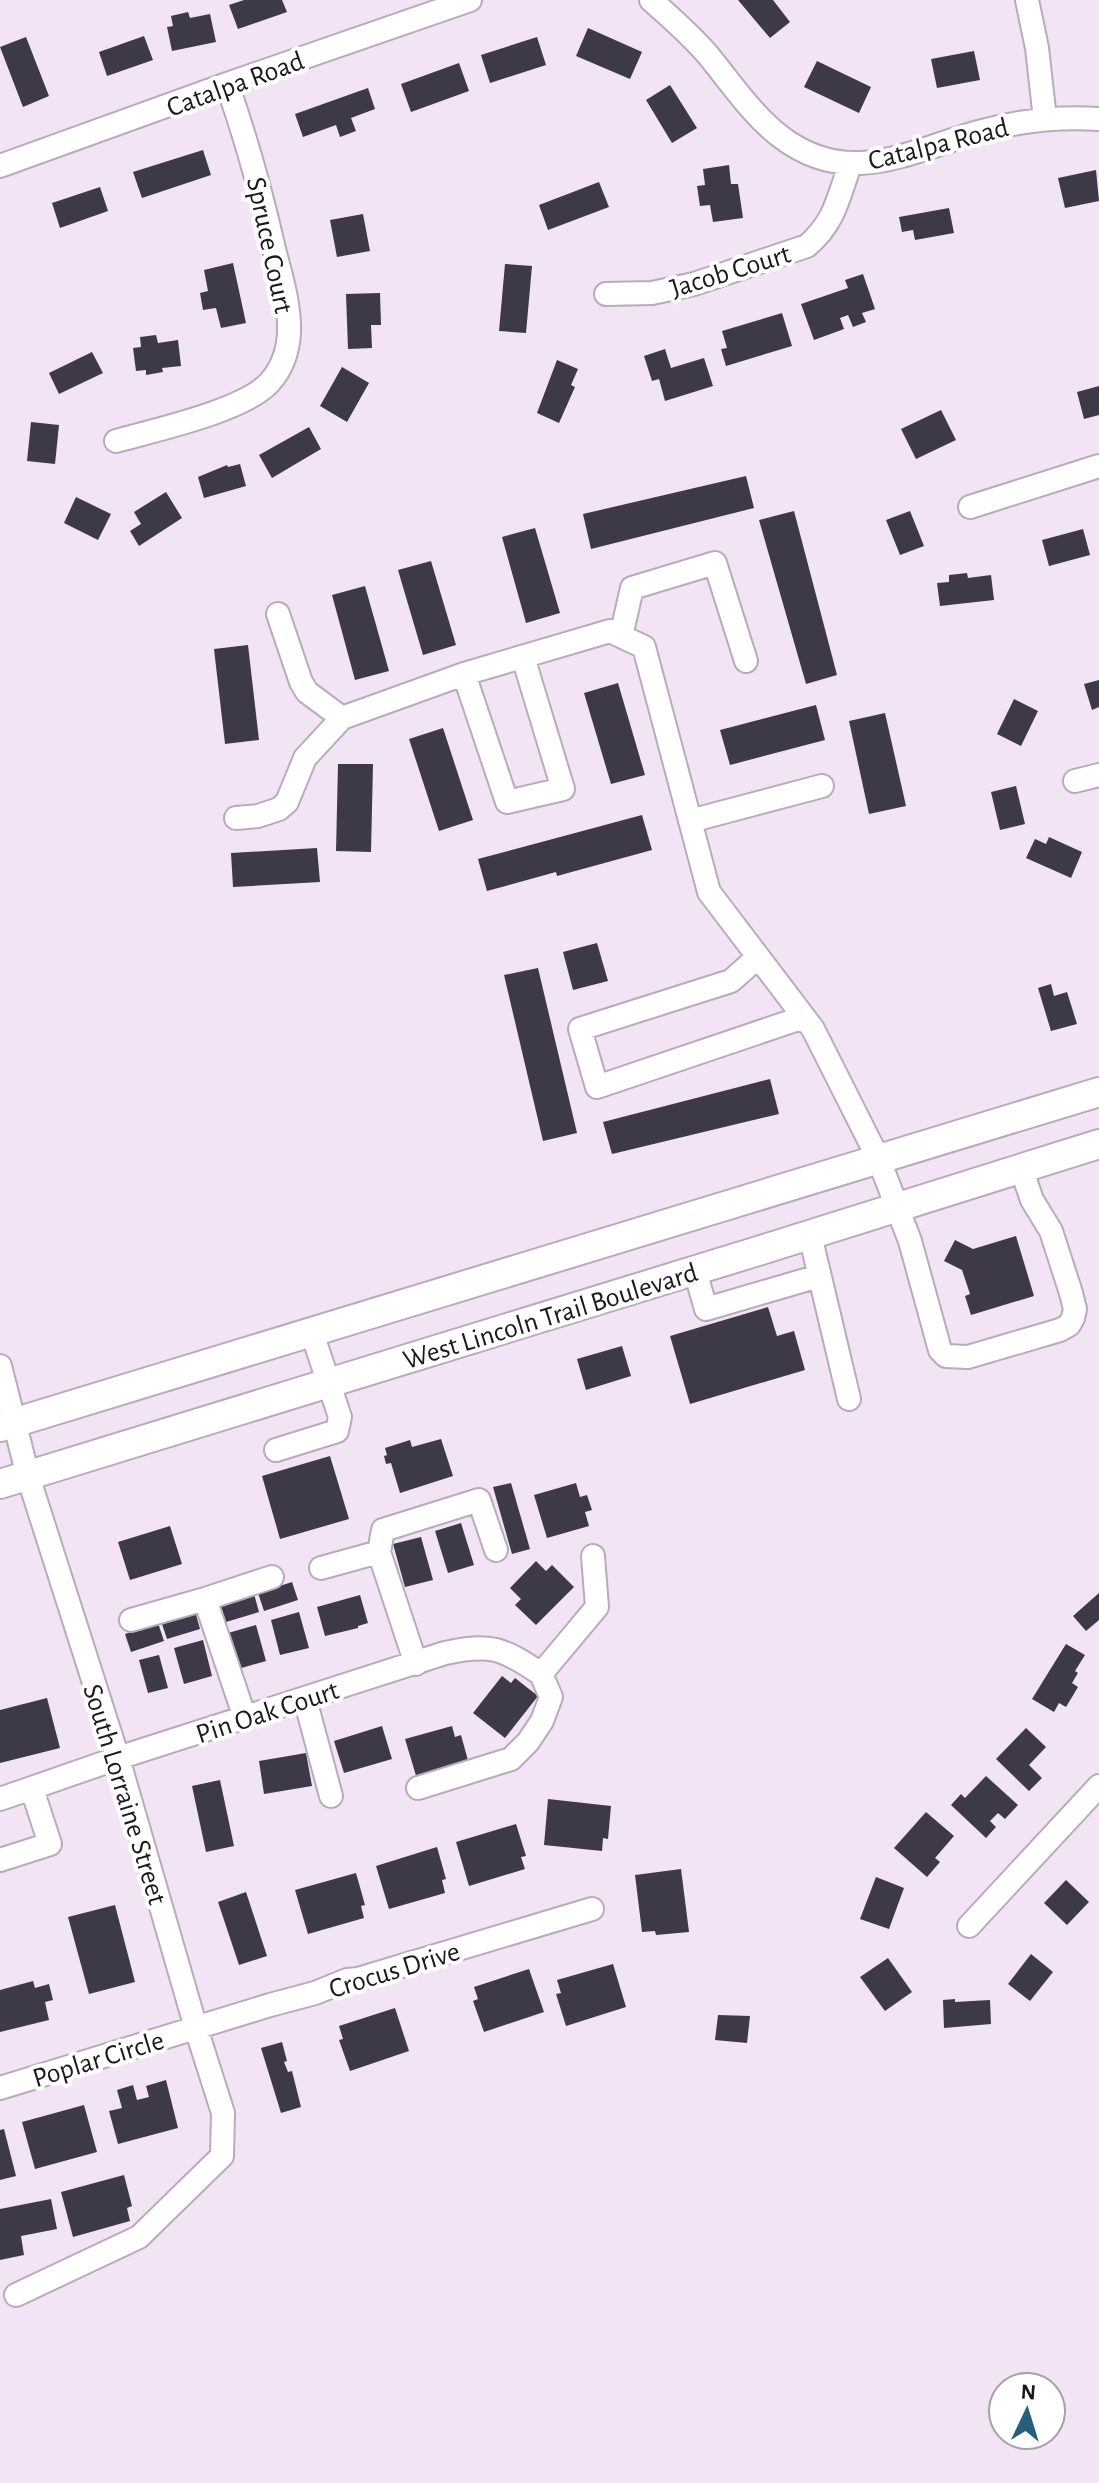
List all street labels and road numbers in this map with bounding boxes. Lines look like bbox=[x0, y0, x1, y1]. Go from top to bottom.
street label: Catalpa Road bbox=[163, 47, 308, 123]
street label: Catalpa Road bbox=[865, 114, 1012, 176]
street label: Spruce Court bbox=[241, 175, 297, 316]
street label: Jacob Court bbox=[667, 240, 794, 303]
street label: West Lincoln Trail Boulevard bbox=[400, 1259, 701, 1375]
street label: Pin Oak Court bbox=[193, 1677, 342, 1749]
street label: South Lorraine Street bbox=[77, 1681, 171, 1908]
street label: Crocus Drive bbox=[326, 1938, 463, 2004]
street label: Poplar Circle bbox=[30, 2027, 168, 2093]

